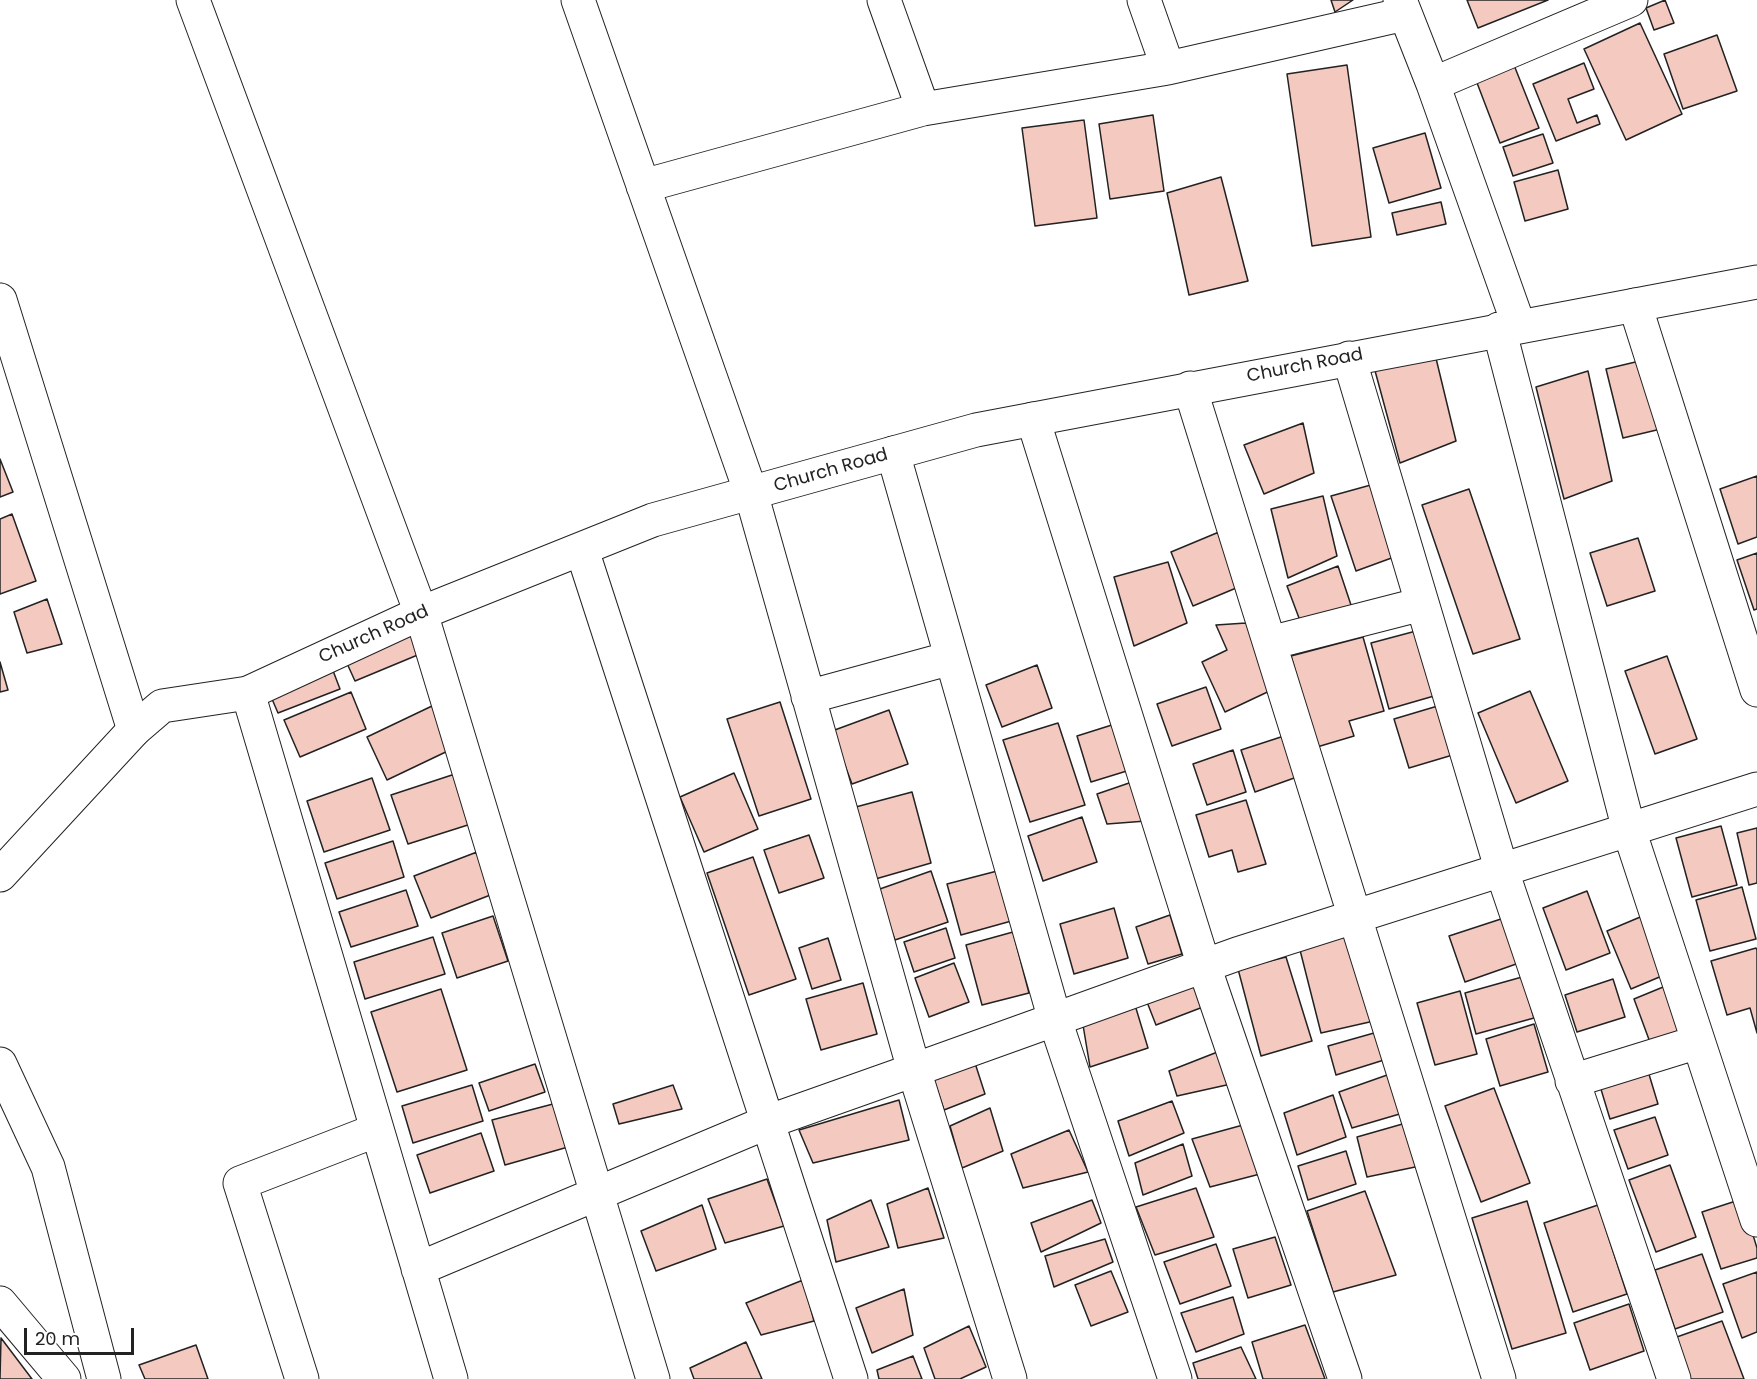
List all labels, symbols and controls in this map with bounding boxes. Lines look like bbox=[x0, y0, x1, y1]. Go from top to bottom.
street label: Church Road bbox=[1245, 344, 1365, 388]
street label: Church Road bbox=[771, 444, 891, 498]
street label: Church Road bbox=[316, 601, 432, 669]
scale bar bbox=[27, 1316, 136, 1354]
text: 20 m bbox=[35, 1326, 80, 1351]

